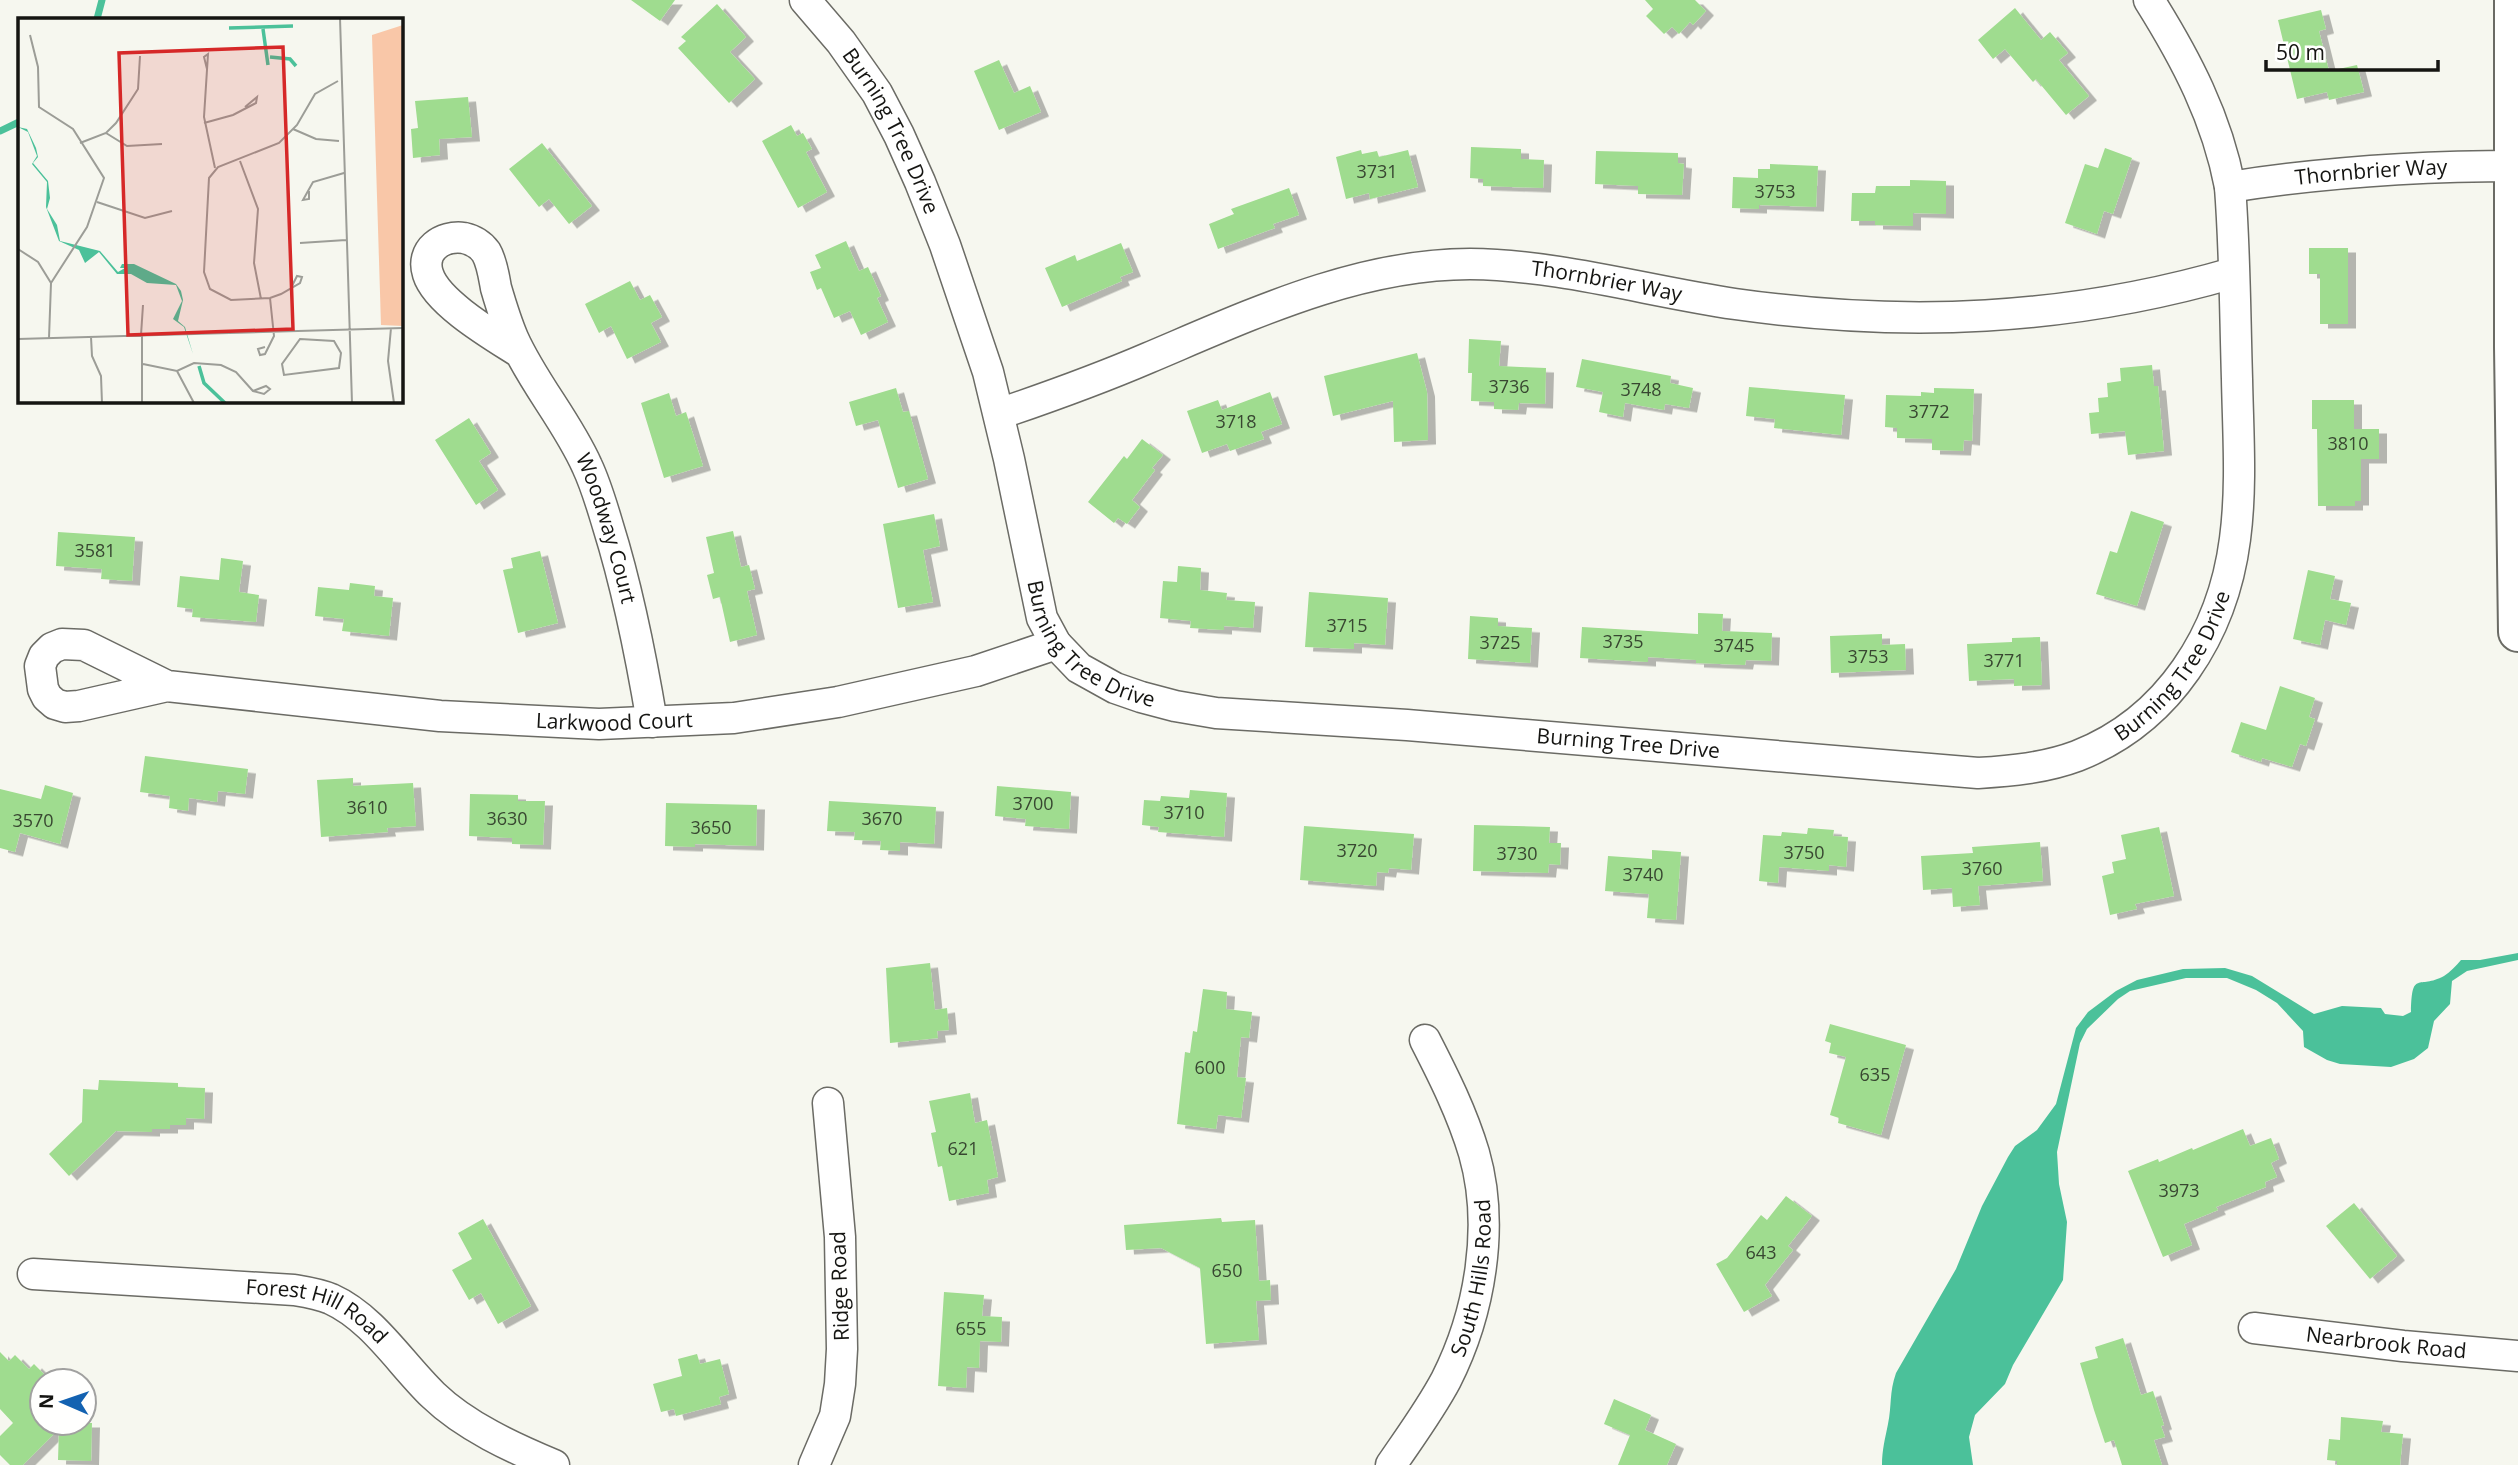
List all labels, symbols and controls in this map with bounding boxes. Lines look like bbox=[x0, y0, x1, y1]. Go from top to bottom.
inset map bbox=[18, 18, 402, 402]
scale bar bbox=[2266, 28, 2438, 72]
text: 50 m bbox=[2276, 38, 2325, 66]
street label: Burning Tree Drive bbox=[837, 42, 946, 218]
street label: Thornbrier Way bbox=[2293, 152, 2448, 191]
house number: 3731 bbox=[1356, 159, 1398, 183]
house number: 3753 bbox=[1754, 179, 1796, 203]
street label: Thornbrier Way bbox=[1530, 253, 1685, 308]
house number: 3736 bbox=[1488, 374, 1530, 398]
house number: 3748 bbox=[1620, 377, 1662, 401]
house number: 3772 bbox=[1908, 399, 1950, 423]
house number: 3718 bbox=[1215, 409, 1257, 433]
house number: 3810 bbox=[2327, 431, 2369, 455]
street label: Woodway Court bbox=[570, 448, 643, 606]
house number: 3581 bbox=[74, 538, 116, 562]
street label: Burning Tree Drive bbox=[1021, 578, 1158, 713]
street label: Burning Tree Drive bbox=[2108, 587, 2236, 747]
house number: 3715 bbox=[1326, 613, 1368, 637]
house number: 3735 bbox=[1602, 629, 1644, 653]
house number: 3725 bbox=[1479, 630, 1521, 654]
house number: 3745 bbox=[1713, 633, 1755, 657]
house number: 3753 bbox=[1847, 644, 1889, 668]
house number: 3771 bbox=[1983, 648, 2025, 672]
street label: Larkwood Court bbox=[535, 705, 693, 737]
street label: Burning Tree Drive bbox=[1536, 721, 1721, 764]
house number: 3700 bbox=[1012, 791, 1054, 815]
house number: 3610 bbox=[346, 795, 388, 819]
house number: 3710 bbox=[1163, 800, 1205, 824]
house number: 3630 bbox=[486, 806, 528, 830]
house number: 3670 bbox=[861, 806, 903, 830]
house number: 3570 bbox=[12, 808, 54, 832]
house number: 3650 bbox=[690, 815, 732, 839]
house number: 3720 bbox=[1336, 838, 1378, 862]
house number: 3750 bbox=[1783, 840, 1825, 864]
house number: 3730 bbox=[1496, 841, 1538, 865]
house number: 3760 bbox=[1961, 856, 2003, 880]
house number: 3740 bbox=[1622, 862, 1664, 886]
house number: 600 bbox=[1195, 1055, 1225, 1079]
house number: 635 bbox=[1860, 1062, 1890, 1086]
house number: 621 bbox=[948, 1136, 978, 1160]
house number: 3973 bbox=[2158, 1178, 2200, 1202]
street label: South Hills Road bbox=[1443, 1198, 1497, 1360]
street label: Ridge Road bbox=[823, 1231, 855, 1341]
house number: 643 bbox=[1746, 1240, 1776, 1264]
house number: 650 bbox=[1212, 1258, 1242, 1282]
street label: Forest Hill Road bbox=[245, 1272, 394, 1349]
house number: 655 bbox=[956, 1316, 986, 1340]
street label: Nearbrook Road bbox=[2304, 1319, 2468, 1364]
north arrow bbox=[28, 1367, 98, 1437]
text: N bbox=[33, 1393, 59, 1410]

